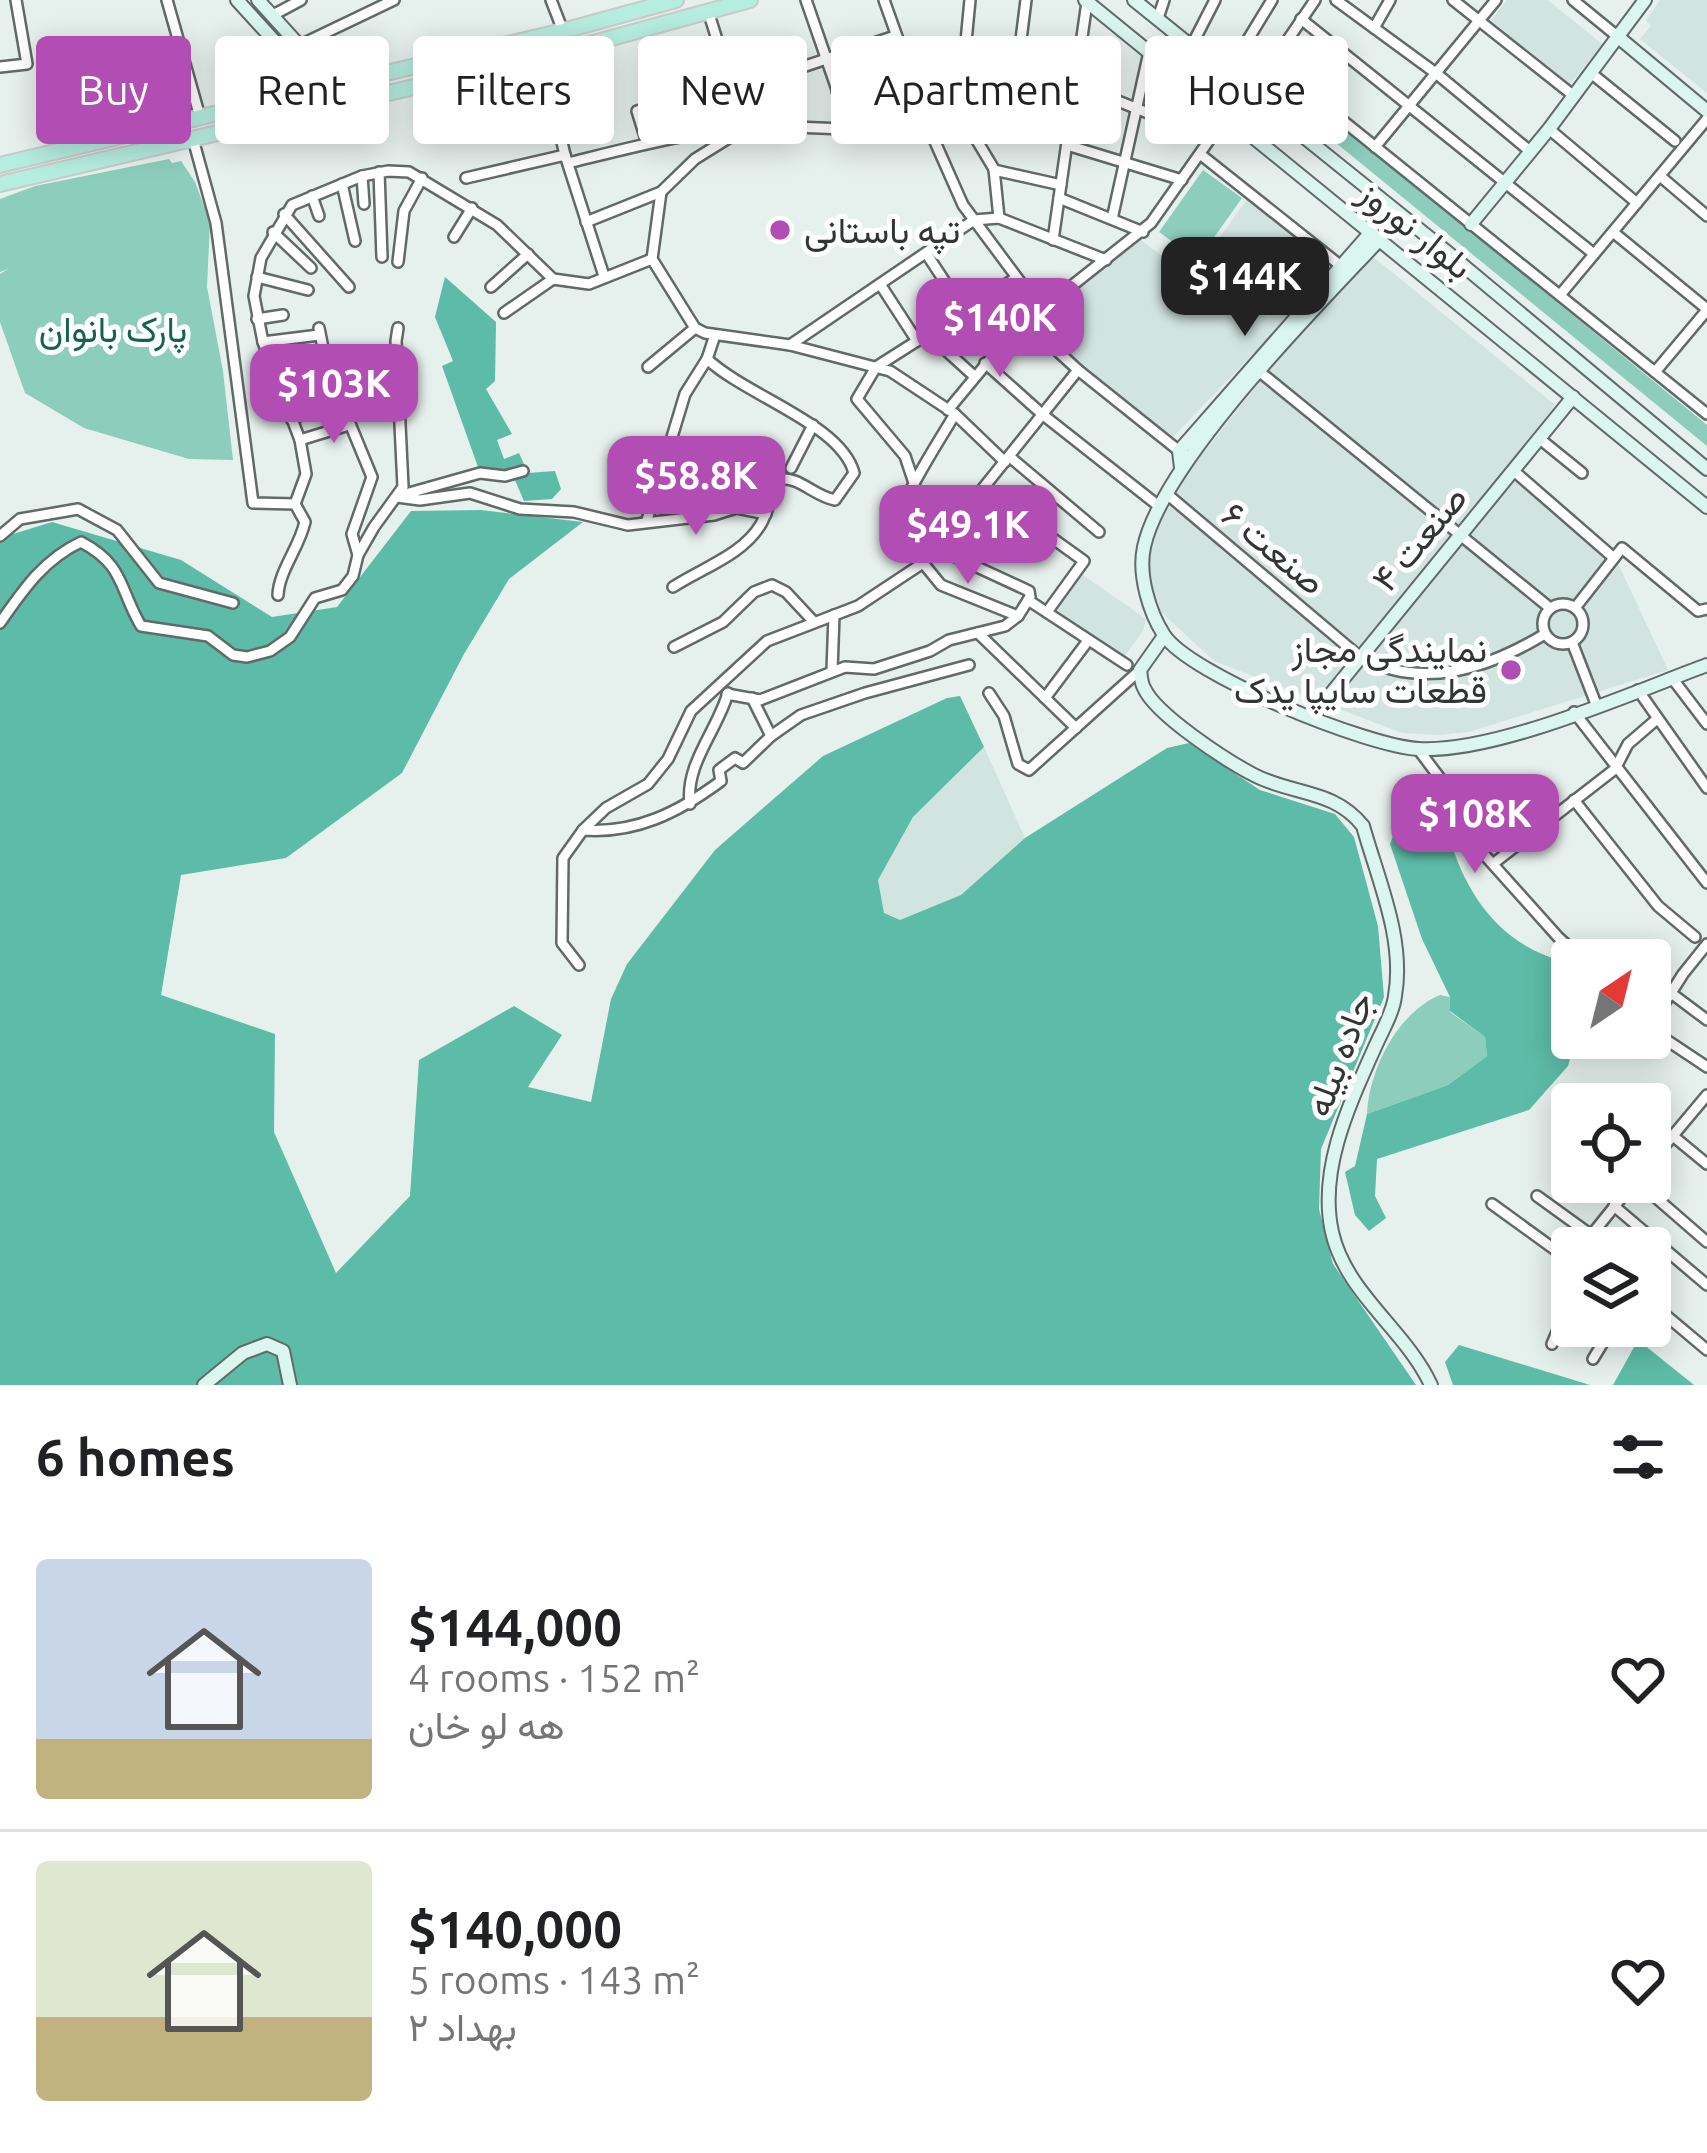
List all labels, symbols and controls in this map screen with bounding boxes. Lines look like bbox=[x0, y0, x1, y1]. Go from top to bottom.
chip: Buy bbox=[36, 36, 191, 144]
chip: Rent bbox=[215, 36, 389, 144]
chip: Filters bbox=[413, 36, 614, 144]
chip: New bbox=[638, 36, 807, 144]
chip: Apartment bbox=[831, 36, 1121, 144]
chip: House bbox=[1145, 36, 1348, 144]
street label: بلوار نوروز bbox=[1349, 170, 1481, 289]
place label: تپه باستانی bbox=[804, 209, 960, 255]
marker: تپه باستانی bbox=[767, 217, 793, 243]
pin: $144K bbox=[1161, 237, 1329, 339]
text: $144K bbox=[1188, 254, 1302, 297]
pin: $140K bbox=[916, 278, 1084, 380]
text: $140K bbox=[943, 295, 1057, 338]
park label: پارک بانوان bbox=[39, 308, 187, 354]
pin: $103K bbox=[250, 344, 418, 446]
text: $103K bbox=[277, 361, 391, 404]
pin: $58.8K bbox=[598, 436, 794, 538]
text: $58.8K bbox=[634, 453, 758, 496]
street label: صنعت ۴ bbox=[1363, 477, 1475, 599]
pin: $49.1K bbox=[870, 485, 1066, 587]
street label: صنعت ۶ bbox=[1214, 493, 1334, 603]
text: $49.1K bbox=[906, 502, 1030, 545]
place label: نمایندگی مجاز قطعات سایپا یدک bbox=[1234, 628, 1487, 715]
marker: نمایندگی مجاز قطعات سایپا یدک bbox=[1498, 657, 1524, 683]
pin: $108K bbox=[1391, 774, 1559, 876]
text: $108K bbox=[1418, 791, 1532, 834]
north arrow bbox=[1551, 939, 1671, 1059]
map controls bbox=[1551, 939, 1671, 1347]
street label: جاده بیله bbox=[1296, 986, 1382, 1122]
button: locate bbox=[1551, 1083, 1671, 1203]
button: layers bbox=[1551, 1227, 1671, 1347]
icon: filters bbox=[1605, 1424, 1671, 1490]
text: 6 homes bbox=[36, 1428, 235, 1486]
text: $144,000 bbox=[408, 1598, 622, 1656]
icon: home bbox=[132, 1607, 276, 1751]
icon: heart bbox=[1605, 1646, 1671, 1712]
text: 4 rooms · 152 m² bbox=[408, 1656, 700, 1699]
text: هه لو خان bbox=[408, 1703, 565, 1746]
text: $140,000 bbox=[408, 1900, 622, 1958]
icon: home bbox=[132, 1909, 276, 2053]
icon: heart bbox=[1605, 1948, 1671, 2014]
text: 5 rooms · 143 m² bbox=[408, 1958, 700, 2001]
text: بهداد ۲ bbox=[408, 2005, 517, 2048]

